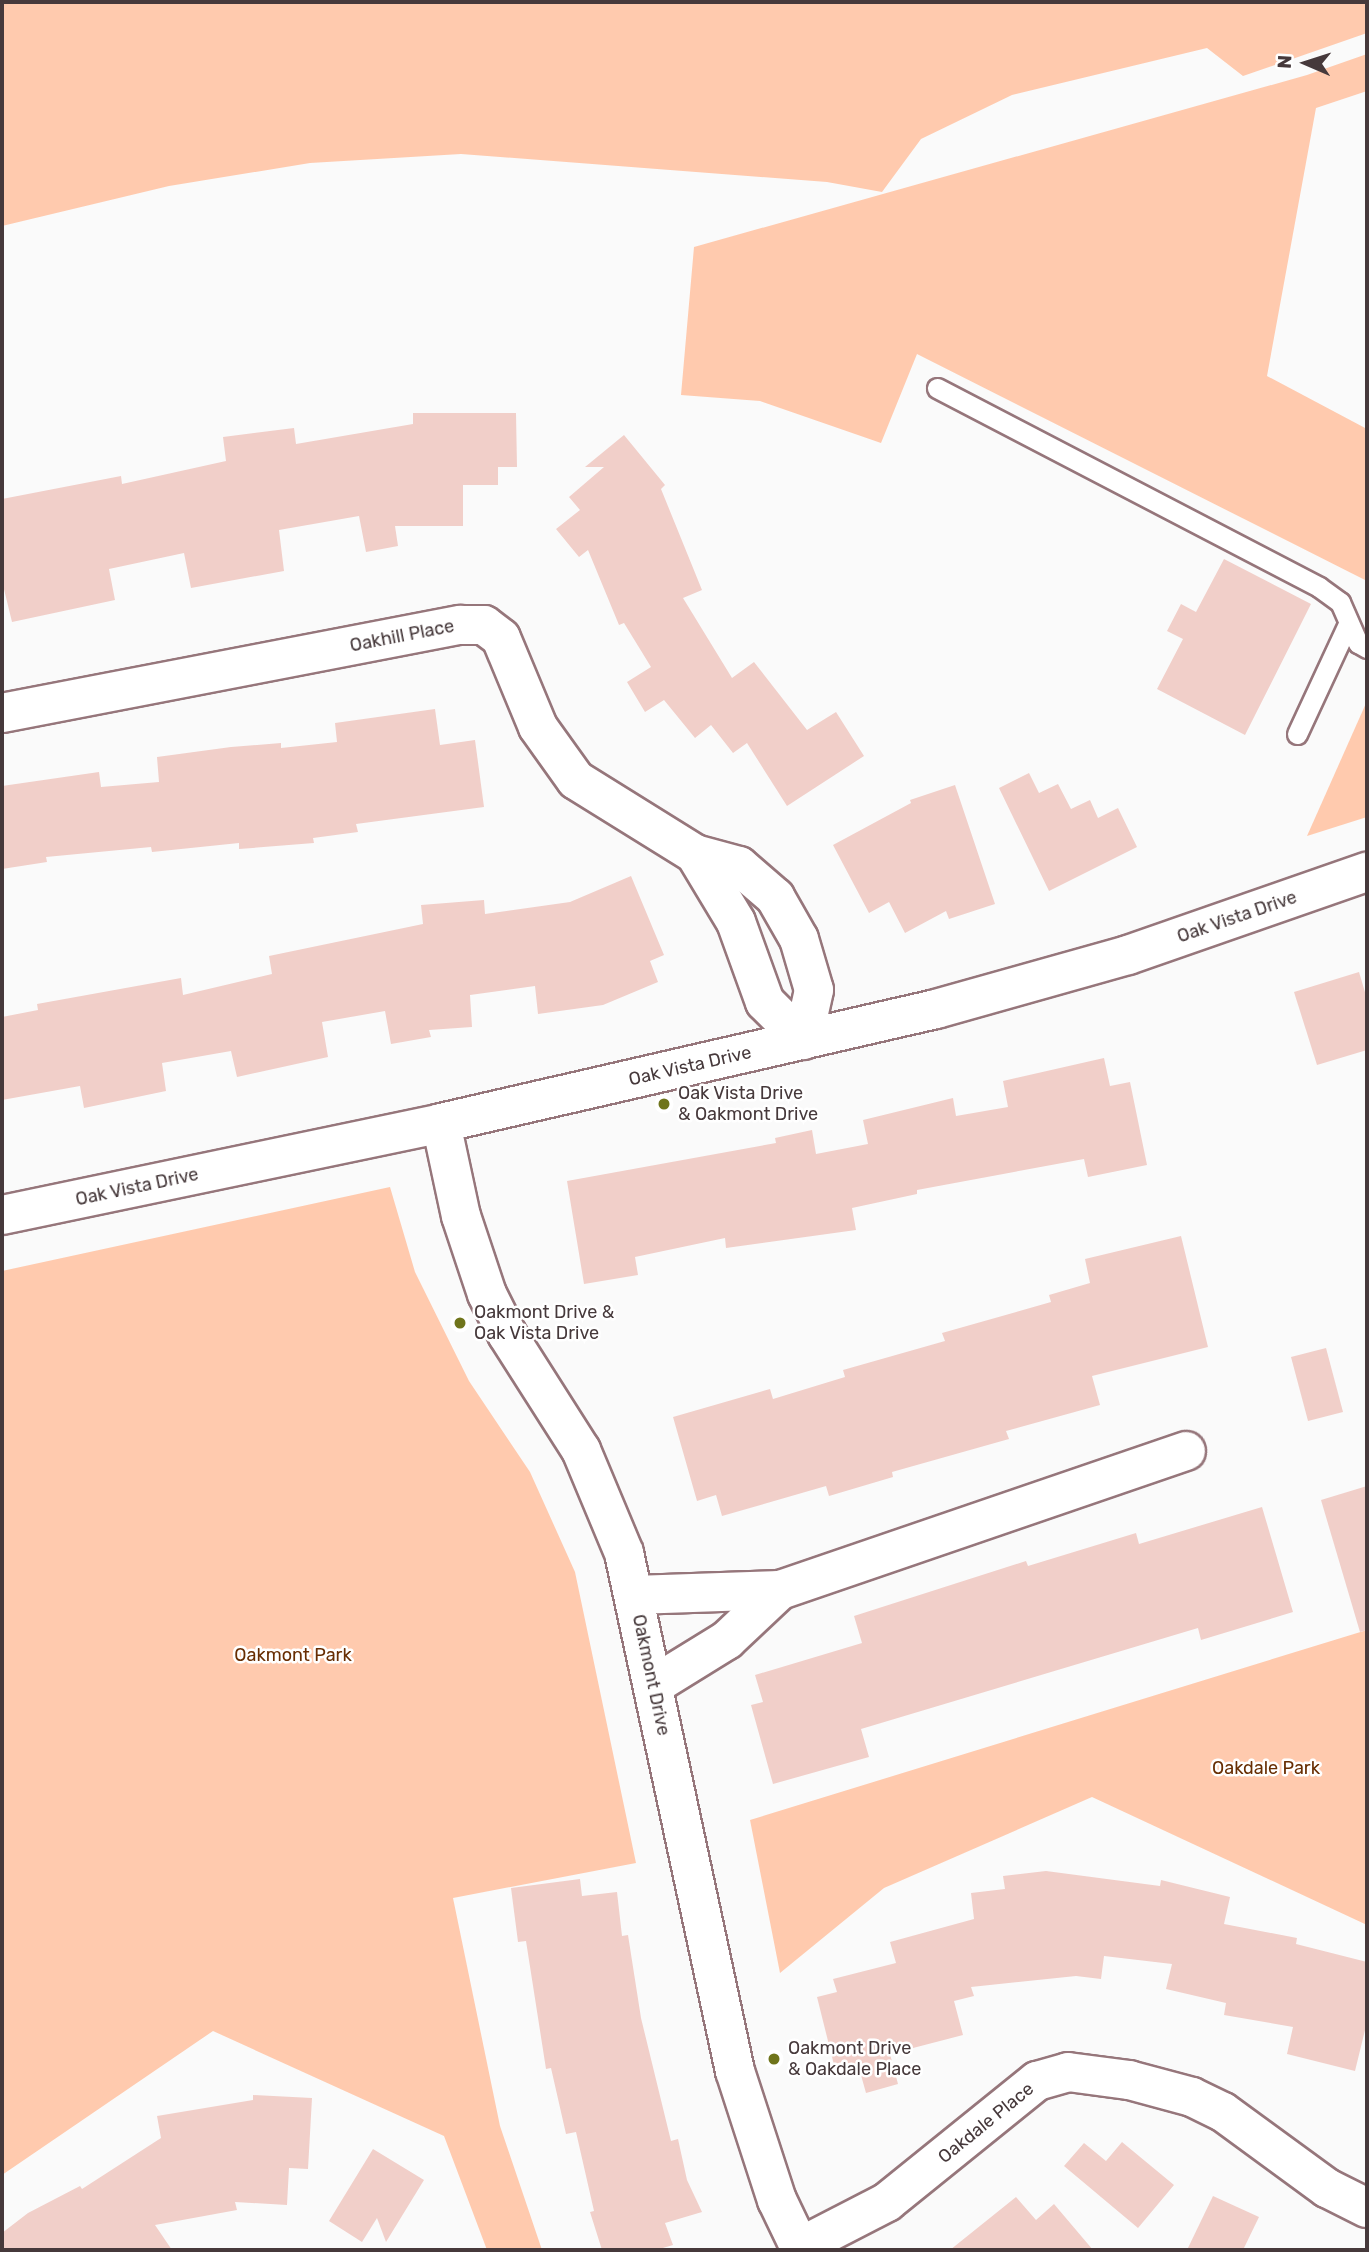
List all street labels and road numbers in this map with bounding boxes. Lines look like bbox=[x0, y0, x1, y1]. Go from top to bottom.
street label: Oakhill Place bbox=[348, 615, 456, 657]
street label: Oak Vista Drive bbox=[1174, 886, 1300, 948]
street label: Oak Vista Drive bbox=[626, 1041, 754, 1091]
street label: Oak Vista Drive bbox=[73, 1163, 201, 1211]
street label: Oakmont Drive bbox=[628, 1612, 674, 1738]
street label: Oakdale Place bbox=[934, 2078, 1038, 2168]

